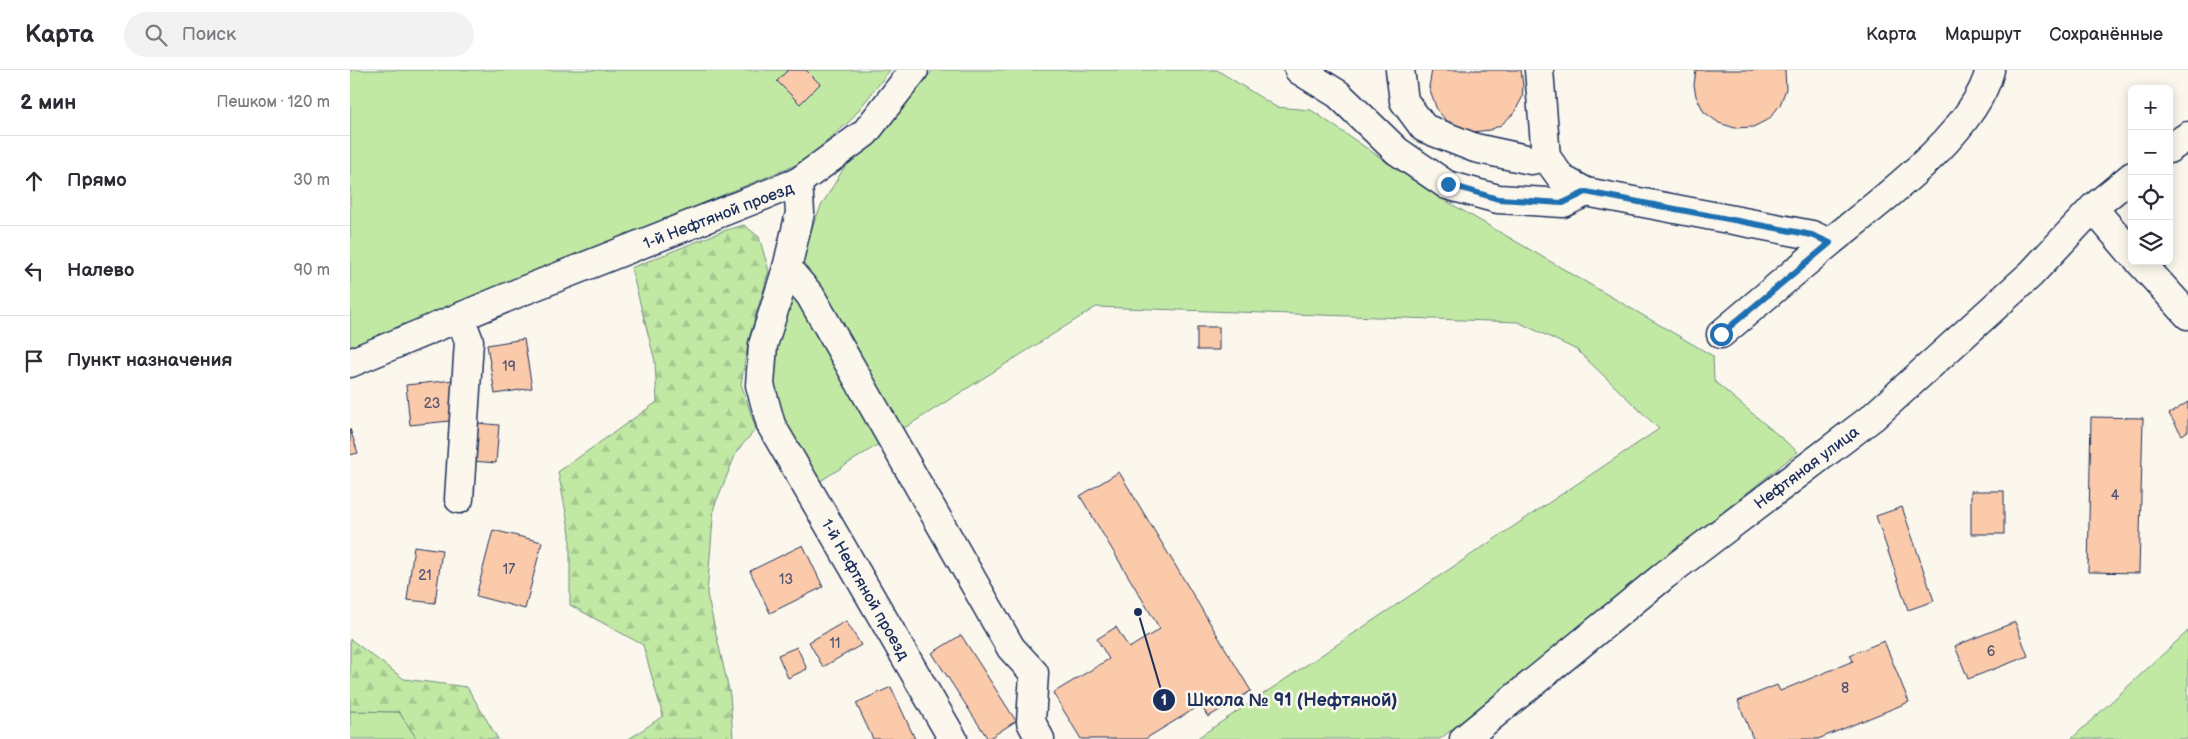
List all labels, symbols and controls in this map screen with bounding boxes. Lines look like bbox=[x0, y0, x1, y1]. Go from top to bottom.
search box bbox=[124, 12, 474, 57]
text: Карта bbox=[25, 20, 94, 49]
icon: search bbox=[142, 21, 170, 49]
text: Поиск bbox=[182, 23, 236, 46]
text: Карта bbox=[1866, 24, 1917, 45]
text: Маршрут bbox=[1945, 24, 2021, 45]
text: Сохранённые bbox=[2049, 24, 2163, 45]
map controls bbox=[2128, 85, 2173, 265]
button: + bbox=[2128, 85, 2173, 130]
text: 2 мин bbox=[20, 90, 76, 115]
text: Пешком · 120 m bbox=[217, 93, 330, 112]
button: − bbox=[2128, 130, 2173, 175]
icon: ahead bbox=[20, 167, 48, 195]
text: Прямо bbox=[67, 169, 127, 192]
text: 30 m bbox=[293, 171, 330, 190]
route end bbox=[1437, 173, 1460, 196]
button: locate bbox=[2128, 175, 2173, 220]
street label: 1-й Нефтяной проезд bbox=[641, 179, 797, 254]
button: layers bbox=[2128, 220, 2173, 265]
icon: left bbox=[20, 257, 48, 285]
text: Налево bbox=[67, 259, 134, 282]
text: 90 m bbox=[294, 261, 330, 280]
route start bbox=[1710, 323, 1733, 346]
icon: arrive bbox=[20, 347, 48, 375]
text: Пункт назначения bbox=[67, 349, 232, 372]
house number: 19 bbox=[502, 358, 516, 375]
house number: 23 bbox=[424, 395, 440, 412]
street label: Нефтяная улица bbox=[1751, 422, 1863, 514]
house number: 4 bbox=[2111, 487, 2120, 504]
street label: 1-й Нефтяной проезд bbox=[817, 516, 913, 664]
house number: 17 bbox=[503, 561, 515, 578]
house number: 21 bbox=[418, 567, 432, 584]
house number: 13 bbox=[779, 571, 793, 588]
house number: 11 bbox=[830, 635, 840, 652]
house number: 6 bbox=[1987, 643, 1996, 660]
house number: 8 bbox=[1841, 680, 1849, 697]
callout: Школа № 91 (Нефтяной) bbox=[1151, 683, 1408, 716]
text: Школа № 91 (Нефтяной) bbox=[1186, 690, 1398, 711]
text: 1 bbox=[1161, 691, 1167, 710]

